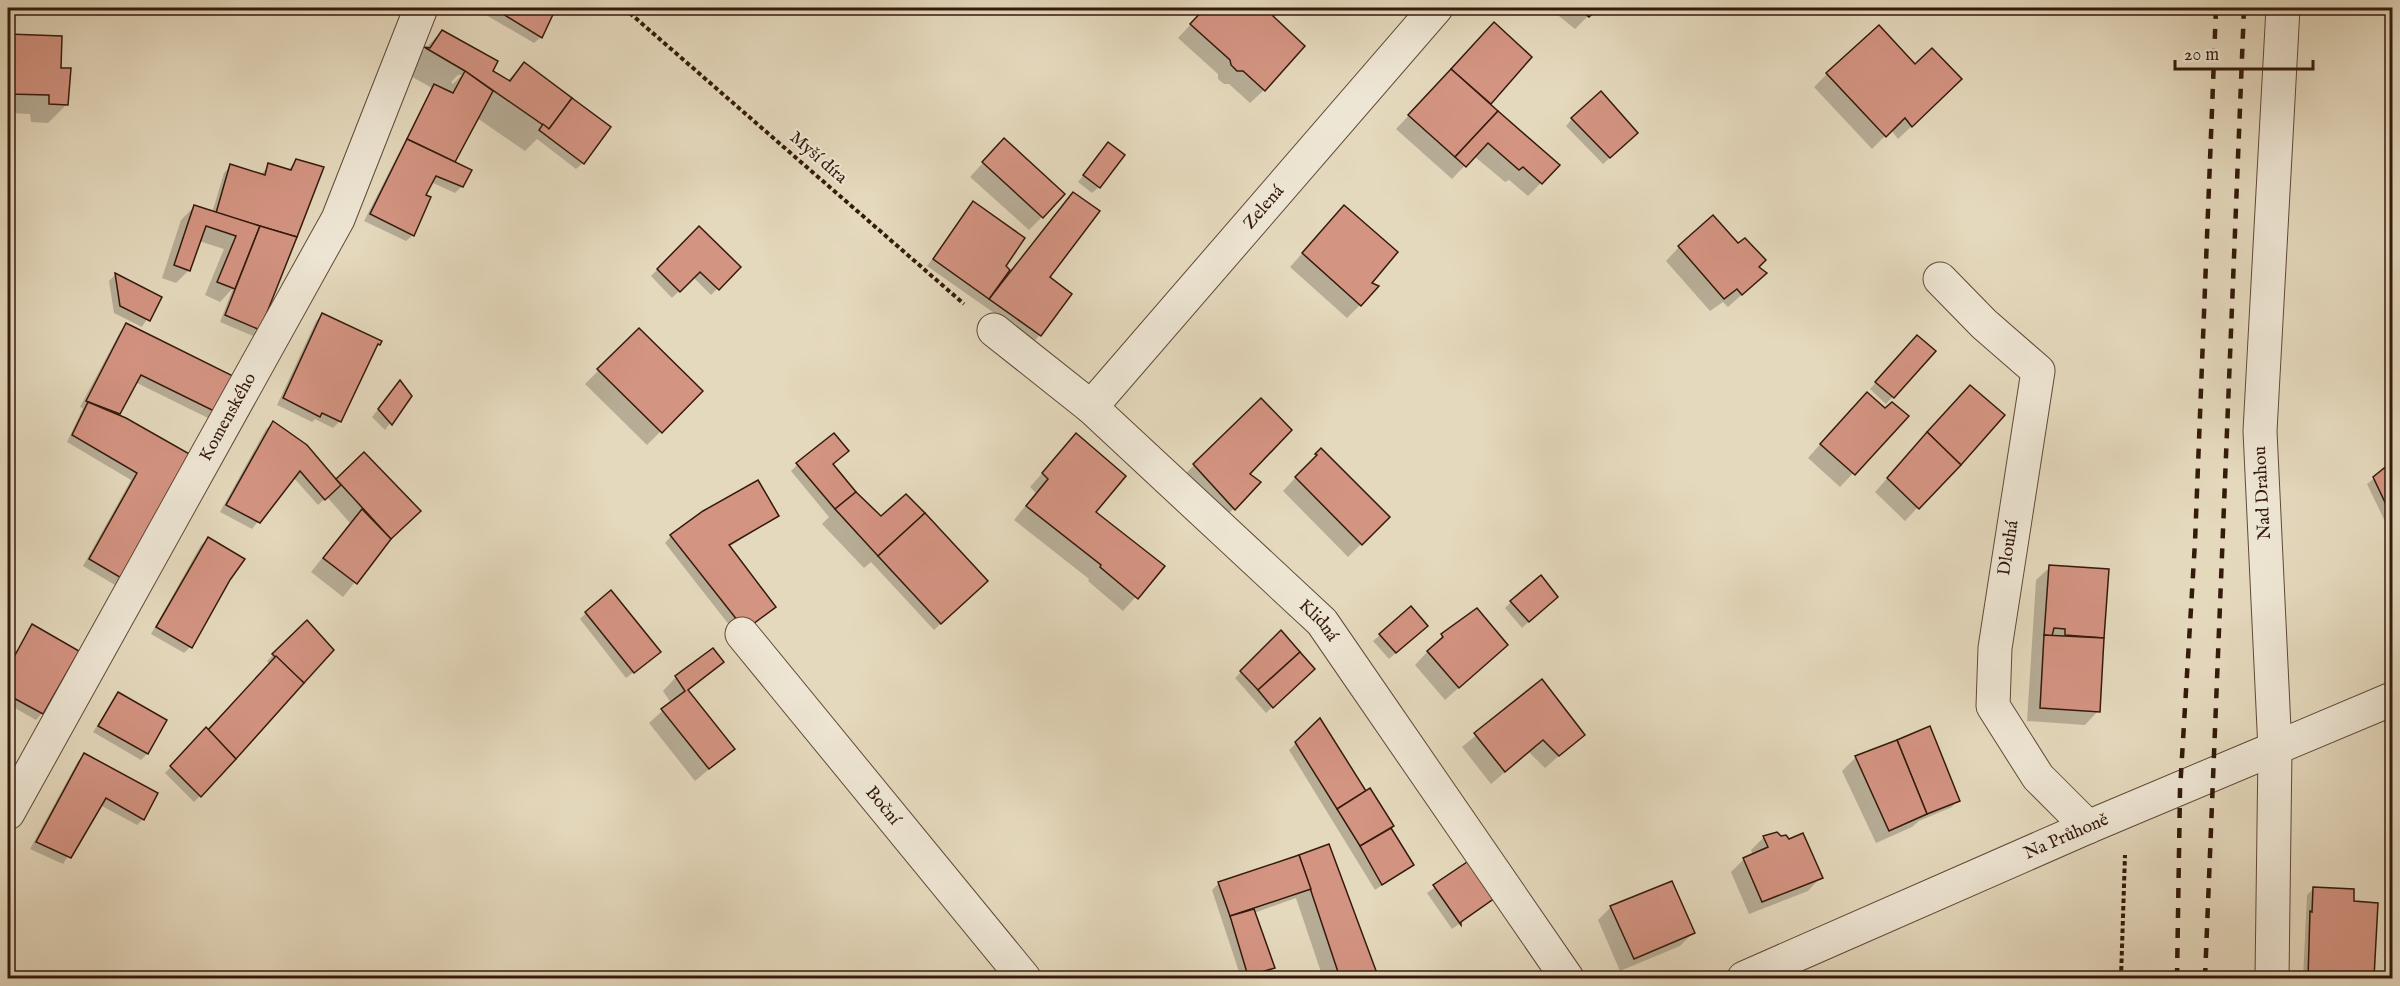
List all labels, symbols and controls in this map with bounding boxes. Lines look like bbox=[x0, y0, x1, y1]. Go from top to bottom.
scale bar bbox=[2175, 33, 2313, 71]
text: 20 m bbox=[2184, 44, 2219, 67]
street label: Myší díra bbox=[784, 127, 852, 190]
street label: Zelená bbox=[1238, 180, 1289, 234]
street label: Komenského bbox=[194, 368, 262, 465]
street label: Nad Drahou bbox=[2249, 446, 2277, 540]
street label: Dlouhá bbox=[1993, 519, 2025, 577]
street label: Klidná bbox=[1293, 594, 1344, 646]
street label: Boční bbox=[860, 781, 906, 831]
street label: Na Průhoně bbox=[2020, 808, 2112, 865]

